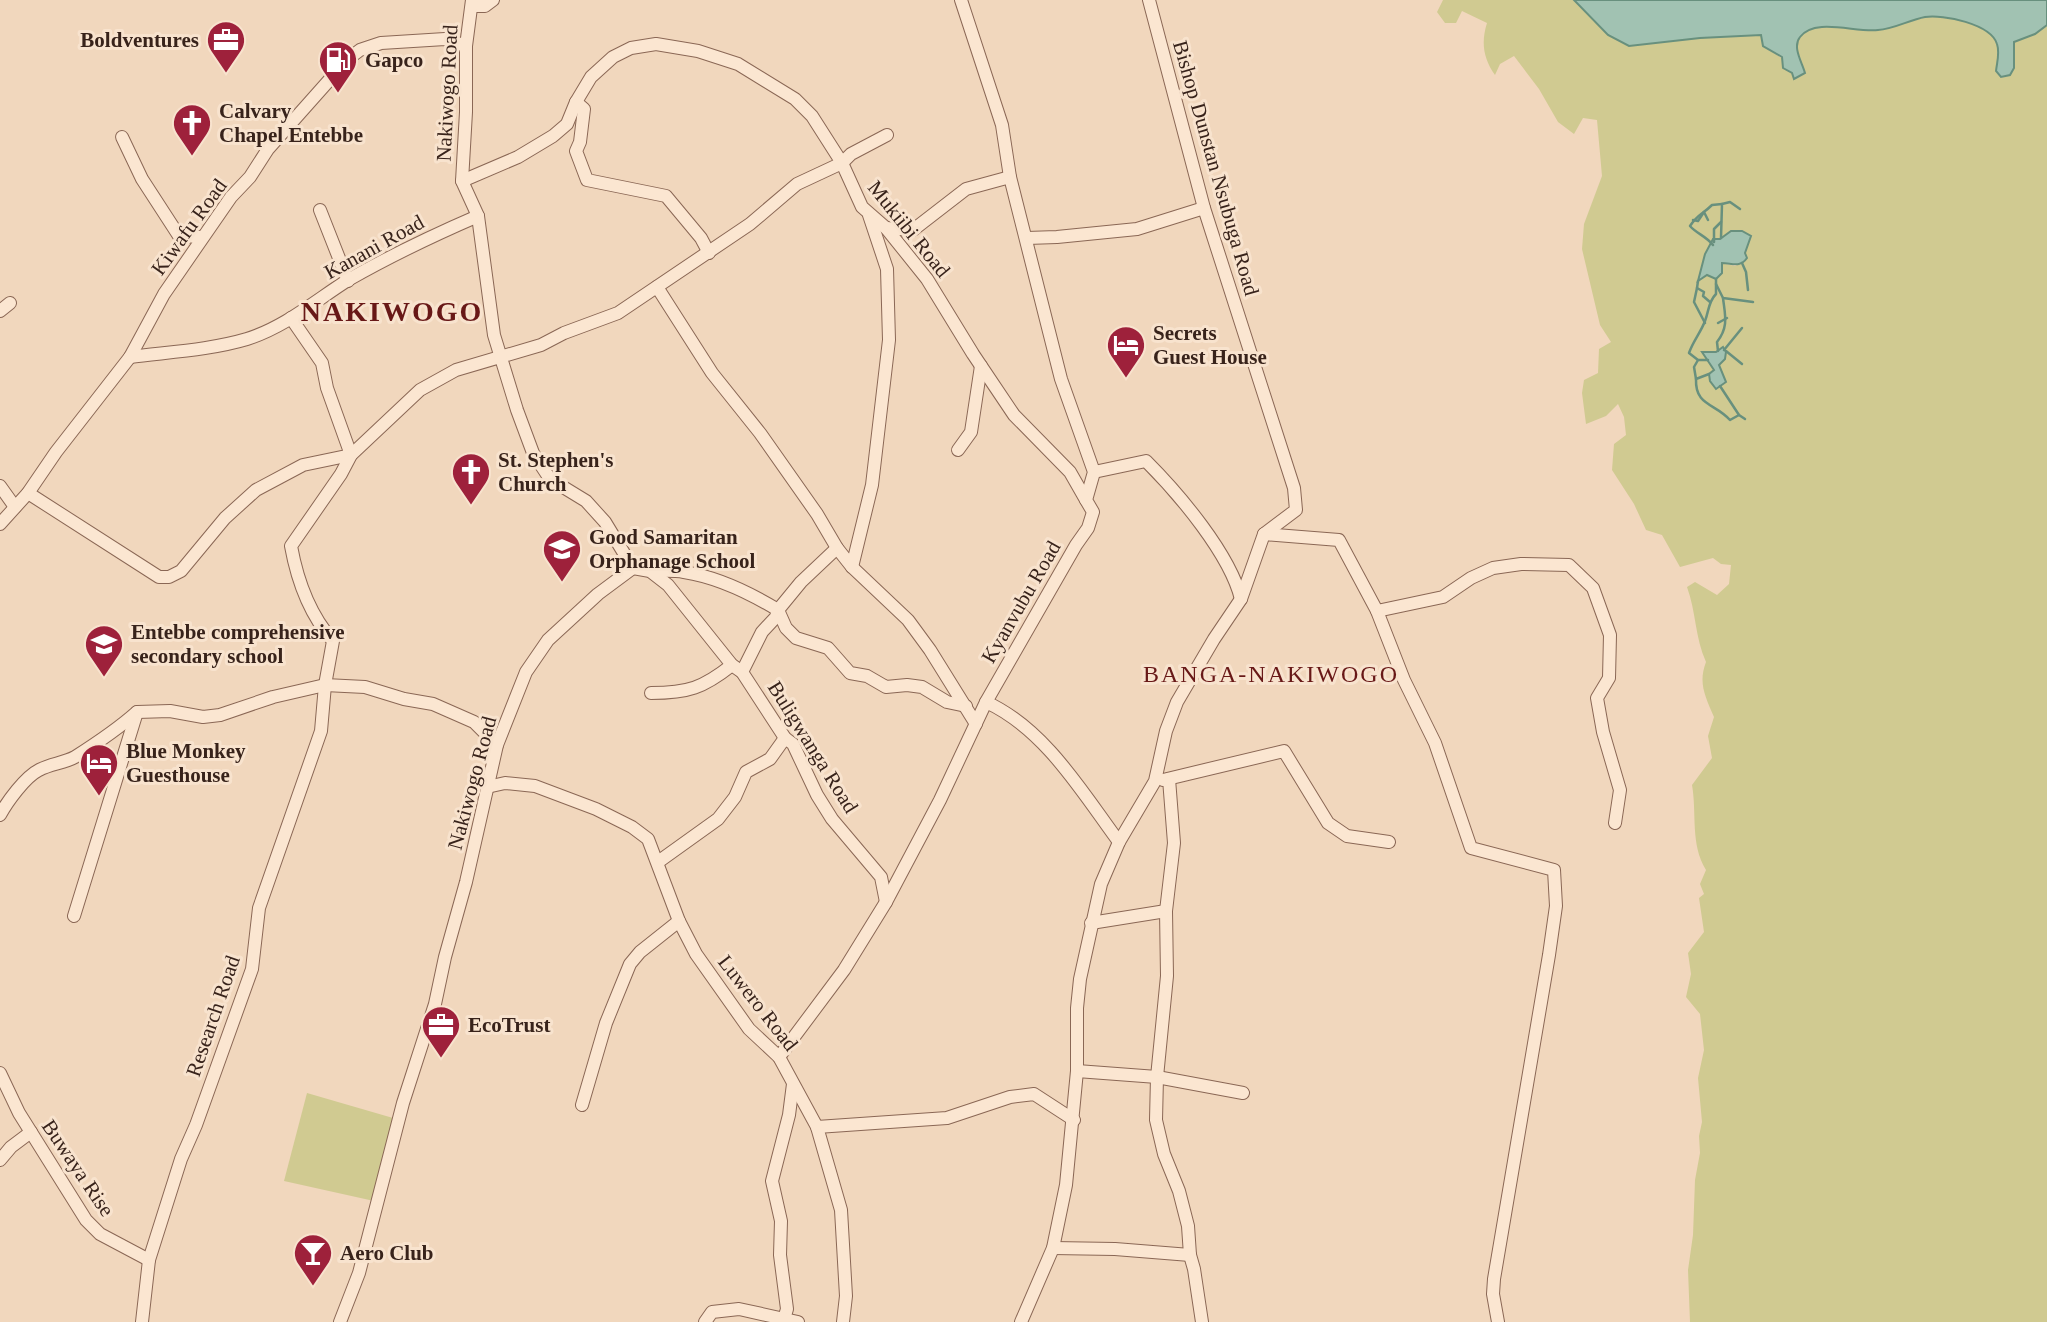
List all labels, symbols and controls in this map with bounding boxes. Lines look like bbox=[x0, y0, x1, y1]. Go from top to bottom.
office icon: Boldventures bbox=[205, 19, 247, 74]
street label: Nakiwogo Road bbox=[431, 23, 463, 162]
place label: Boldventures bbox=[80, 28, 199, 52]
street label: Bishop Dunstan Nsubuga Road bbox=[1168, 38, 1264, 299]
fuel station icon: Gapco bbox=[317, 39, 359, 94]
place label: Gapco bbox=[365, 48, 423, 72]
place label: Calvary Chapel Entebbe bbox=[219, 99, 363, 147]
church icon: Calvary Chapel Entebbe bbox=[171, 102, 213, 157]
street label: Kiwafu Road bbox=[146, 174, 232, 280]
street label: Mukiibi Road bbox=[863, 176, 956, 282]
street label: Kanani Road bbox=[320, 210, 428, 284]
district label: NAKIWOGO bbox=[301, 296, 483, 327]
place label: Secrets Guest House bbox=[1153, 321, 1267, 369]
hotel icon: Secrets Guest House bbox=[1105, 324, 1147, 379]
place label: St. Stephen's Church bbox=[498, 448, 614, 496]
church icon: St. Stephen's Church bbox=[450, 451, 492, 506]
place label: Good Samaritan Orphanage School bbox=[589, 525, 755, 573]
school or university icon: Good Samaritan Orphanage School bbox=[541, 528, 583, 583]
street label: Kyanvubu Road bbox=[976, 536, 1066, 667]
place label: Entebbe comprehensive secondary school bbox=[131, 620, 345, 668]
school or university icon: Entebbe comprehensive secondary school bbox=[83, 623, 125, 678]
district label: BANGA-NAKIWOGO bbox=[1143, 661, 1399, 687]
street label: Buligwanga Road bbox=[763, 677, 863, 818]
street label: Nakiwogo Road bbox=[443, 713, 501, 852]
place label: Blue Monkey Guesthouse bbox=[126, 739, 246, 787]
hotel icon: Blue Monkey Guesthouse bbox=[78, 742, 120, 797]
street label: Luwero Road bbox=[713, 950, 803, 1056]
street label: Research Road bbox=[181, 952, 245, 1080]
office icon: EcoTrust bbox=[420, 1004, 462, 1059]
place label: EcoTrust bbox=[468, 1013, 550, 1037]
street label: Buwaya Rise bbox=[37, 1115, 119, 1221]
bar icon: Aero Club bbox=[292, 1232, 334, 1287]
place label: Aero Club bbox=[340, 1241, 434, 1265]

